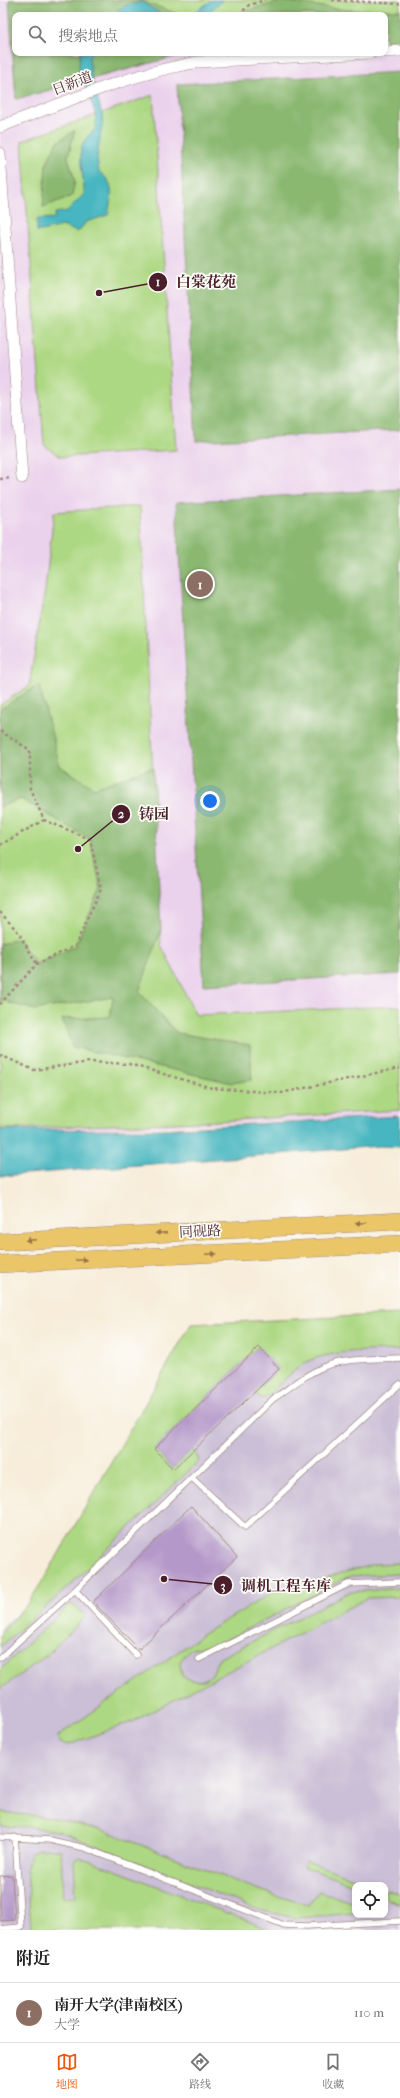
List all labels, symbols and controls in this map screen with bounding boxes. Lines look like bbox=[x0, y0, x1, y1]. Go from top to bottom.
search box bbox=[12, 12, 388, 56]
icon: search bbox=[26, 23, 48, 45]
text: 搜索地点 bbox=[58, 27, 118, 45]
street label: 日新道 bbox=[50, 68, 95, 99]
callout: 白棠花苑 bbox=[148, 269, 244, 296]
text: 白棠花苑 bbox=[176, 273, 236, 291]
text: 1 bbox=[156, 275, 160, 289]
pin: 1 bbox=[187, 569, 213, 599]
your location bbox=[200, 791, 220, 811]
callout: 铸园 bbox=[111, 800, 177, 827]
text: 铸园 bbox=[139, 805, 169, 823]
text: 2 bbox=[118, 807, 125, 821]
one-way arrow bbox=[354, 1220, 367, 1226]
street label: 同砚路 bbox=[179, 1222, 221, 1241]
one-way arrow bbox=[155, 1230, 167, 1237]
one-way arrow bbox=[24, 1237, 37, 1243]
one-way arrow bbox=[205, 1250, 217, 1257]
one-way arrow bbox=[75, 1257, 87, 1264]
callout: 调机工程车库 bbox=[213, 1572, 339, 1599]
text: 调机工程车库 bbox=[241, 1577, 331, 1595]
text: 3 bbox=[221, 1579, 226, 1594]
map controls bbox=[352, 1882, 388, 1918]
button: locate bbox=[352, 1882, 388, 1918]
text: 附近 bbox=[16, 1948, 50, 1968]
text: 南开大学(津南校区) bbox=[54, 1996, 182, 2014]
text: 1 bbox=[27, 2005, 31, 2020]
text: 110 m bbox=[354, 2005, 384, 2020]
text: 大学 bbox=[54, 2017, 80, 2032]
tab: 地图 bbox=[56, 2051, 78, 2091]
tab: 路线 bbox=[189, 2051, 211, 2091]
tab: 收藏 bbox=[322, 2051, 344, 2091]

